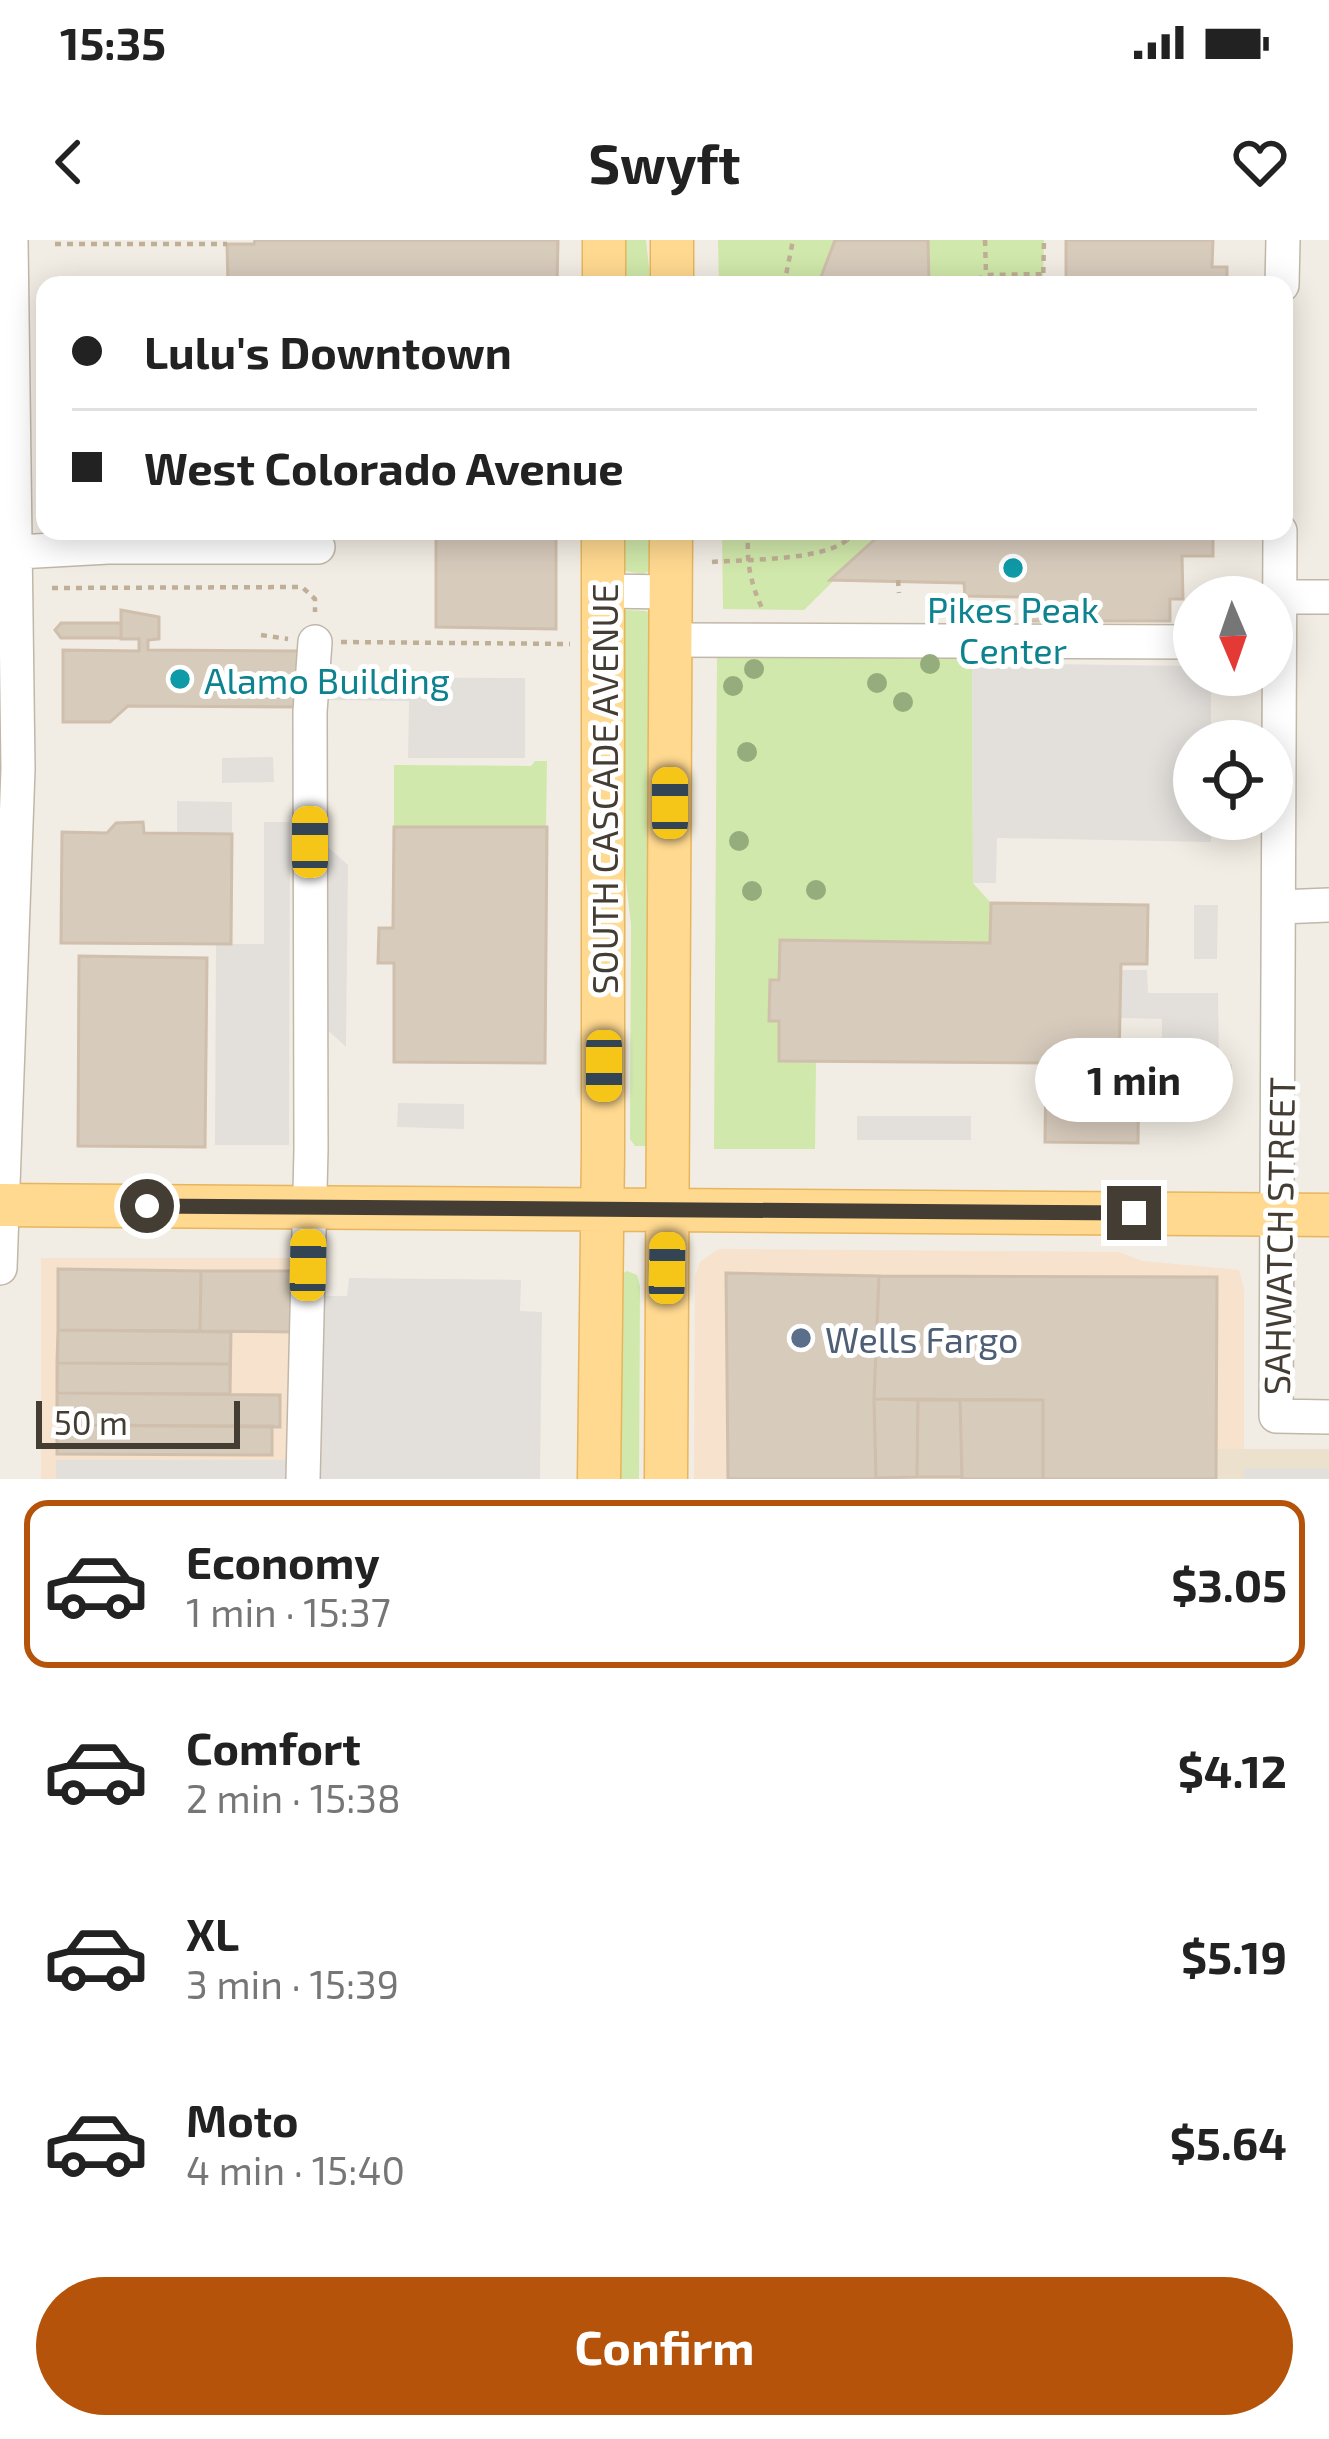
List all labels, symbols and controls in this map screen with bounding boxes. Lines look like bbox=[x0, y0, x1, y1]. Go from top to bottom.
text: 15:35 bbox=[60, 15, 166, 69]
icon: back bbox=[36, 129, 102, 195]
icon: heart bbox=[1227, 129, 1293, 195]
text: Swyft bbox=[589, 130, 740, 195]
text: Lulu's Downtown bbox=[144, 324, 512, 378]
text: West Colorado Avenue bbox=[144, 440, 624, 494]
marker: Pikes Peak Center bbox=[1000, 555, 1026, 581]
north arrow bbox=[1173, 576, 1293, 696]
map controls bbox=[1173, 576, 1293, 840]
street label: SOUTH CASCADE AVENUE bbox=[582, 583, 625, 995]
place label: Pikes Peak Center bbox=[927, 587, 1099, 671]
place label: Alamo Building bbox=[204, 658, 450, 701]
marker: Alamo Building bbox=[167, 666, 193, 692]
button: locate bbox=[1173, 720, 1293, 840]
car bbox=[652, 767, 688, 839]
car bbox=[292, 806, 328, 878]
car bbox=[586, 1030, 622, 1102]
callout: 1 min bbox=[1035, 1039, 1233, 1123]
text: 1 min bbox=[1087, 1056, 1181, 1103]
street label: SAHWATCH STREET bbox=[1254, 1077, 1302, 1395]
route start bbox=[120, 1179, 174, 1233]
route end bbox=[1107, 1186, 1161, 1240]
car bbox=[289, 1229, 327, 1301]
car bbox=[648, 1232, 686, 1304]
place label: Wells Fargo bbox=[825, 1317, 1019, 1360]
marker: Wells Fargo bbox=[788, 1325, 814, 1351]
scale bar bbox=[36, 1395, 240, 1448]
text: 50 m bbox=[54, 1402, 128, 1442]
icon: car bbox=[42, 1530, 150, 1638]
text: Economy bbox=[186, 1534, 380, 1588]
text: $3.05 bbox=[1171, 1557, 1287, 1611]
text: 1 min · 15:37 bbox=[186, 1588, 391, 1635]
icon: car bbox=[42, 1716, 150, 1824]
text: Comfort bbox=[186, 1720, 361, 1774]
text: $4.12 bbox=[1178, 1743, 1287, 1797]
text: 2 min · 15:38 bbox=[186, 1774, 401, 1821]
icon: car bbox=[42, 1902, 150, 2010]
text: XL bbox=[186, 1906, 239, 1960]
text: $5.19 bbox=[1181, 1929, 1287, 1983]
text: 3 min · 15:39 bbox=[186, 1960, 399, 2007]
icon: car bbox=[42, 2088, 150, 2196]
text: Moto bbox=[186, 2092, 299, 2146]
text: $5.64 bbox=[1170, 2115, 1287, 2169]
text: 4 min · 15:40 bbox=[186, 2146, 405, 2193]
button: Confirm bbox=[36, 2277, 1293, 2415]

